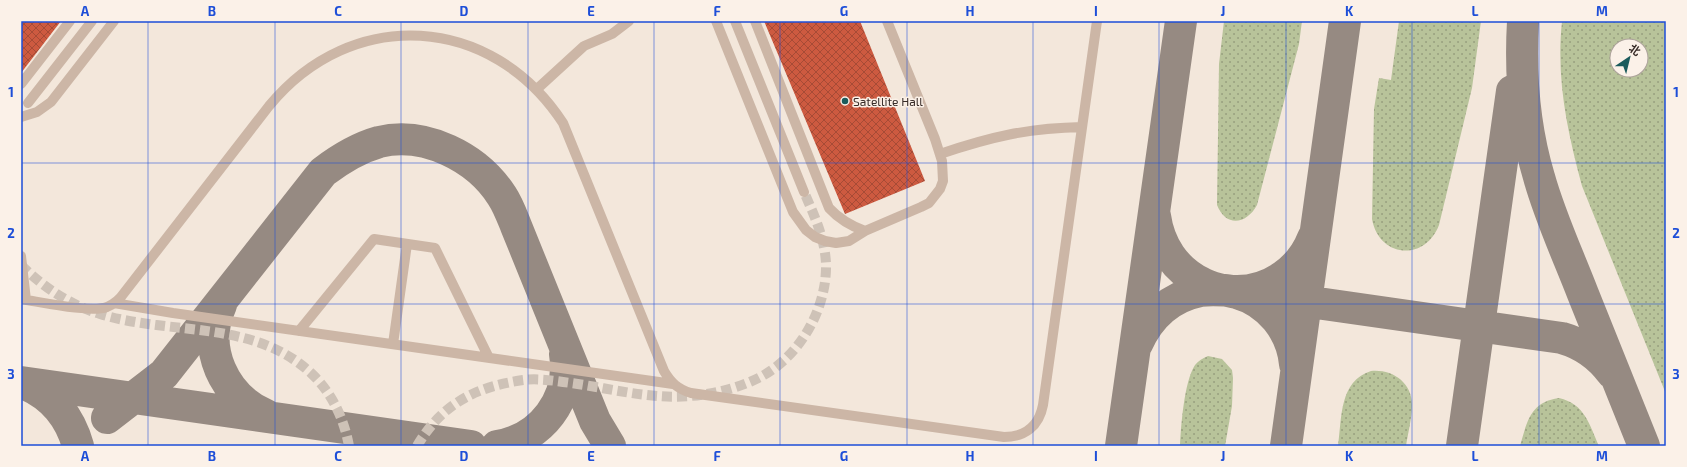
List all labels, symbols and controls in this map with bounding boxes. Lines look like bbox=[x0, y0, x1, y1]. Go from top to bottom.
text: A bbox=[81, 3, 90, 19]
text: B bbox=[208, 3, 216, 19]
text: C bbox=[334, 3, 342, 19]
text: D bbox=[460, 3, 469, 19]
text: E bbox=[587, 3, 595, 19]
text: F bbox=[713, 3, 721, 19]
text: G bbox=[840, 3, 848, 19]
text: H bbox=[966, 3, 975, 19]
text: I bbox=[1094, 3, 1098, 19]
text: J bbox=[1221, 3, 1225, 19]
text: K bbox=[1345, 3, 1354, 19]
text: L bbox=[1472, 3, 1479, 19]
text: M bbox=[1596, 3, 1608, 19]
north arrow bbox=[1609, 38, 1649, 78]
text: 北 bbox=[1627, 41, 1643, 58]
text: 1 bbox=[8, 84, 14, 100]
text: 1 bbox=[1673, 84, 1679, 100]
place label: Satellite Hall bbox=[853, 94, 923, 108]
marker: Satellite Hall bbox=[840, 96, 850, 106]
text: 2 bbox=[7, 225, 15, 241]
text: 2 bbox=[1672, 225, 1680, 241]
text: 3 bbox=[7, 366, 15, 382]
text: 3 bbox=[1672, 366, 1680, 382]
text: A bbox=[81, 448, 90, 464]
text: B bbox=[208, 448, 216, 464]
text: C bbox=[334, 448, 342, 464]
text: D bbox=[460, 448, 469, 464]
text: E bbox=[587, 448, 595, 464]
text: F bbox=[713, 448, 721, 464]
text: G bbox=[840, 448, 848, 464]
text: H bbox=[966, 448, 975, 464]
text: I bbox=[1094, 448, 1098, 464]
text: J bbox=[1221, 448, 1225, 464]
text: K bbox=[1345, 448, 1354, 464]
text: L bbox=[1472, 448, 1479, 464]
text: M bbox=[1596, 448, 1608, 464]

